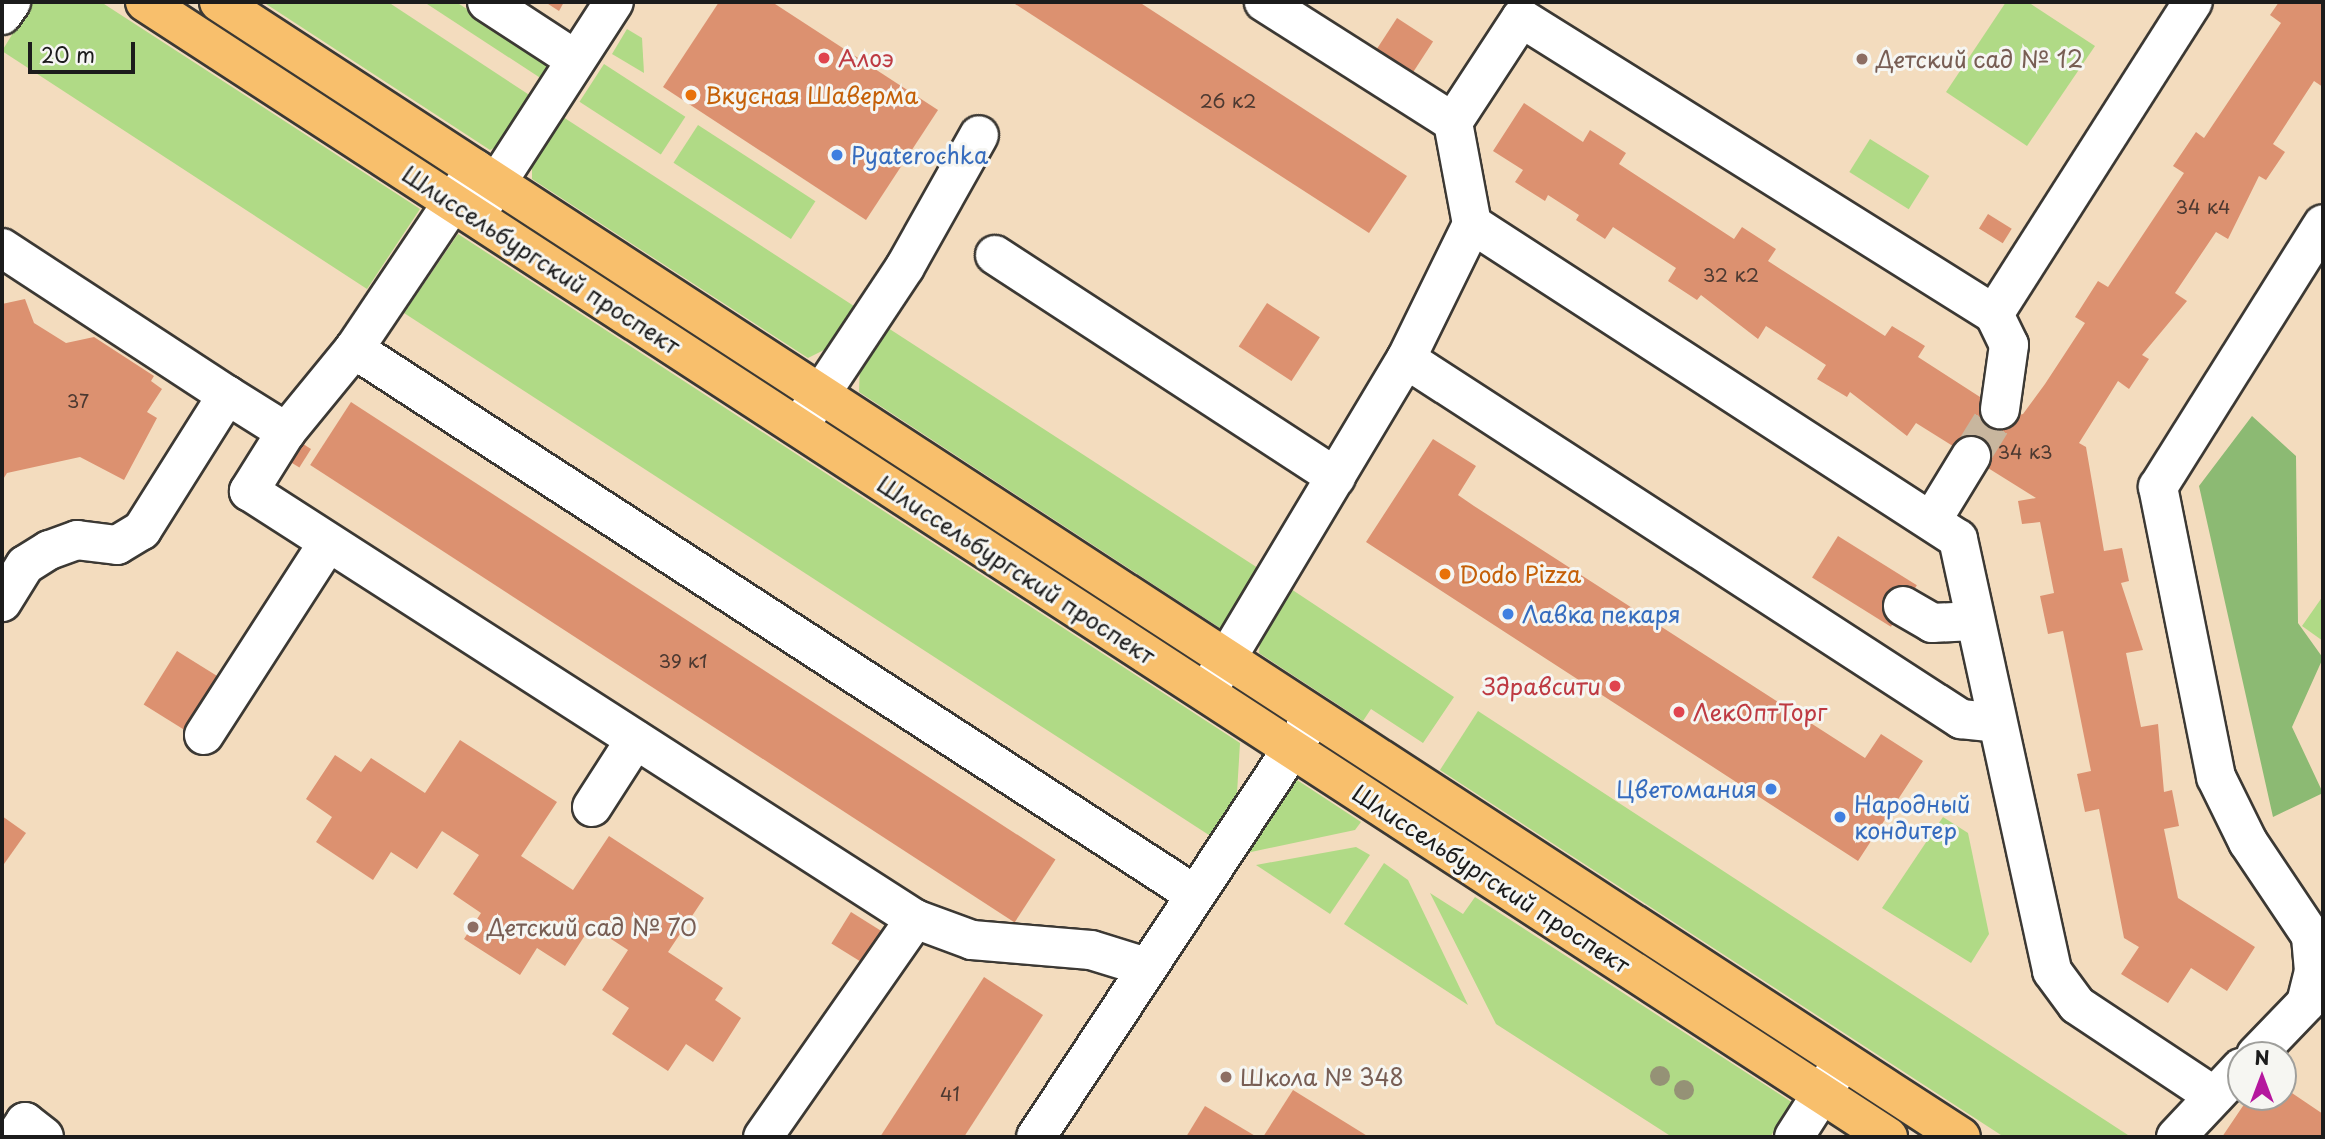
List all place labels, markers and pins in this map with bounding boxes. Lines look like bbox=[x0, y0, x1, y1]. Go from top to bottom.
place label: Алоэ bbox=[838, 44, 894, 72]
place label: Детский сад № 12 bbox=[1876, 45, 2085, 73]
marker: Алоэ bbox=[816, 50, 832, 66]
marker: Детский сад № 12 bbox=[1854, 51, 1870, 67]
place label: Вкусная Шаверма bbox=[705, 81, 919, 109]
marker: Вкусная Шаверма bbox=[683, 87, 699, 103]
place label: Pyaterochka bbox=[851, 141, 988, 169]
marker: Pyaterochka bbox=[829, 147, 845, 163]
place label: Dodo Pizza bbox=[1459, 560, 1581, 588]
marker: Dodo Pizza bbox=[1437, 566, 1453, 582]
place label: Лавка пекаря bbox=[1522, 600, 1682, 628]
marker: Лавка пекаря bbox=[1500, 606, 1516, 622]
place label: Здравсити bbox=[1482, 672, 1601, 700]
marker: Здравсити bbox=[1607, 678, 1623, 694]
place label: ЛекОптТорг bbox=[1693, 698, 1827, 726]
marker: ЛекОптТорг bbox=[1671, 704, 1687, 720]
place label: Цветомания bbox=[1616, 775, 1757, 803]
marker: Цветомания bbox=[1763, 781, 1779, 797]
place label: Народный кондитер bbox=[1854, 790, 1971, 844]
marker: Народный кондитер bbox=[1832, 809, 1848, 825]
place label: Детский сад № 70 bbox=[487, 913, 699, 941]
marker: Детский сад № 70 bbox=[465, 919, 481, 935]
place label: Школа № 348 bbox=[1240, 1063, 1405, 1091]
marker: Школа № 348 bbox=[1218, 1069, 1234, 1085]

